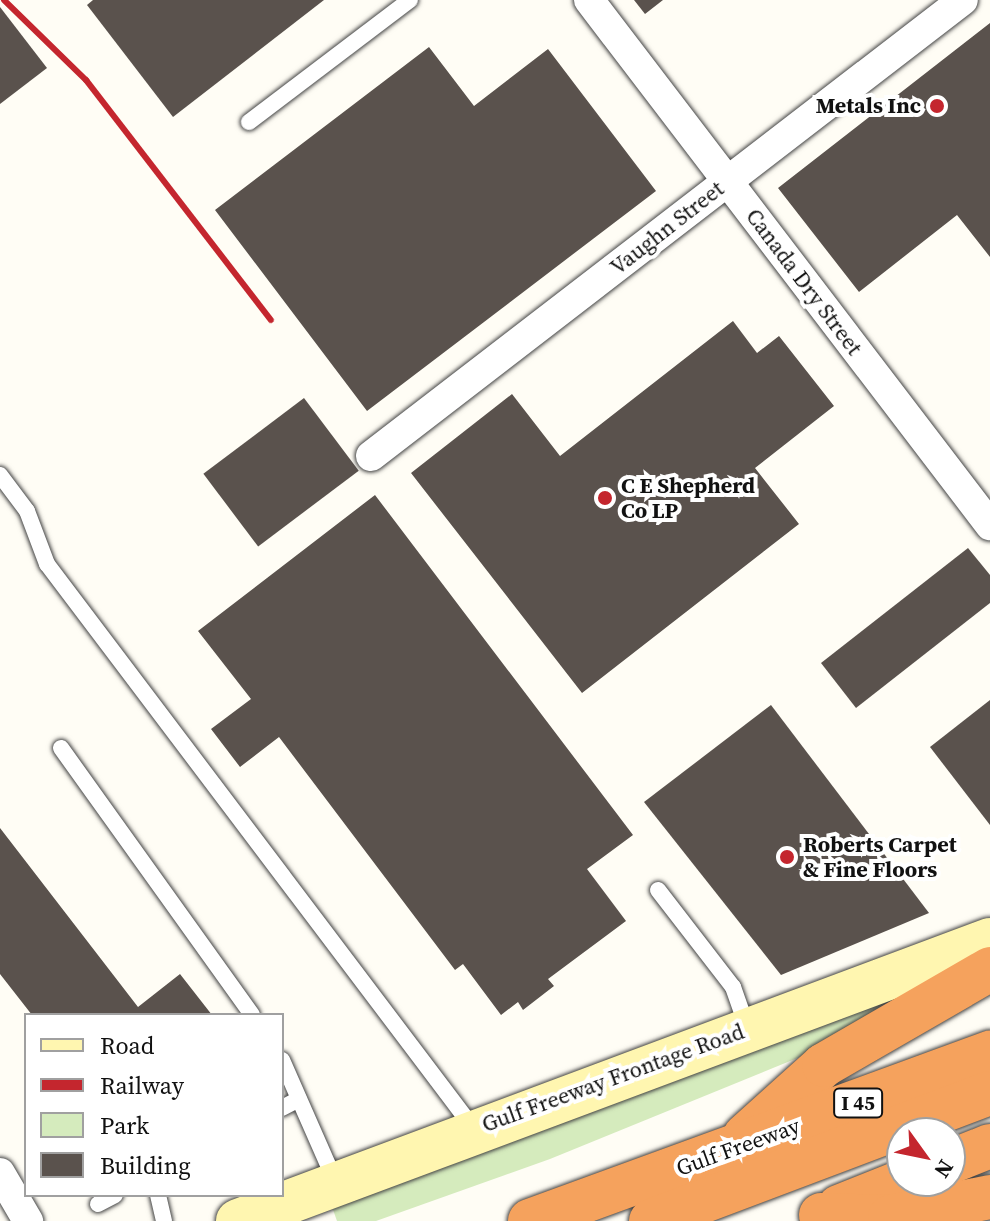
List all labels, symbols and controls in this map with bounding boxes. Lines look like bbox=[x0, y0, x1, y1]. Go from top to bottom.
place label: Metals Inc bbox=[816, 93, 921, 119]
marker: Metals Inc bbox=[928, 97, 946, 115]
street label: Vaughn Street bbox=[605, 176, 729, 280]
street label: Canada Dry Street bbox=[740, 204, 868, 360]
place label: C E Shepherd Co LP bbox=[621, 472, 755, 524]
marker: C E Shepherd Co LP bbox=[596, 489, 614, 507]
place label: Roberts Carpet & Fine Floors bbox=[803, 831, 957, 882]
marker: Roberts Carpet & Fine Floors bbox=[778, 848, 796, 866]
legend bbox=[24, 1013, 284, 1197]
street label: Gulf Freeway Frontage Road bbox=[478, 1018, 748, 1138]
text: Road bbox=[100, 1029, 154, 1062]
text: Railway bbox=[100, 1069, 184, 1102]
road number: I 45 bbox=[832, 1087, 884, 1119]
text: Park bbox=[100, 1109, 149, 1142]
street label: Gulf Freeway bbox=[673, 1112, 803, 1182]
north arrow bbox=[886, 1117, 966, 1197]
text: Building bbox=[100, 1149, 191, 1182]
text: N bbox=[928, 1154, 961, 1184]

